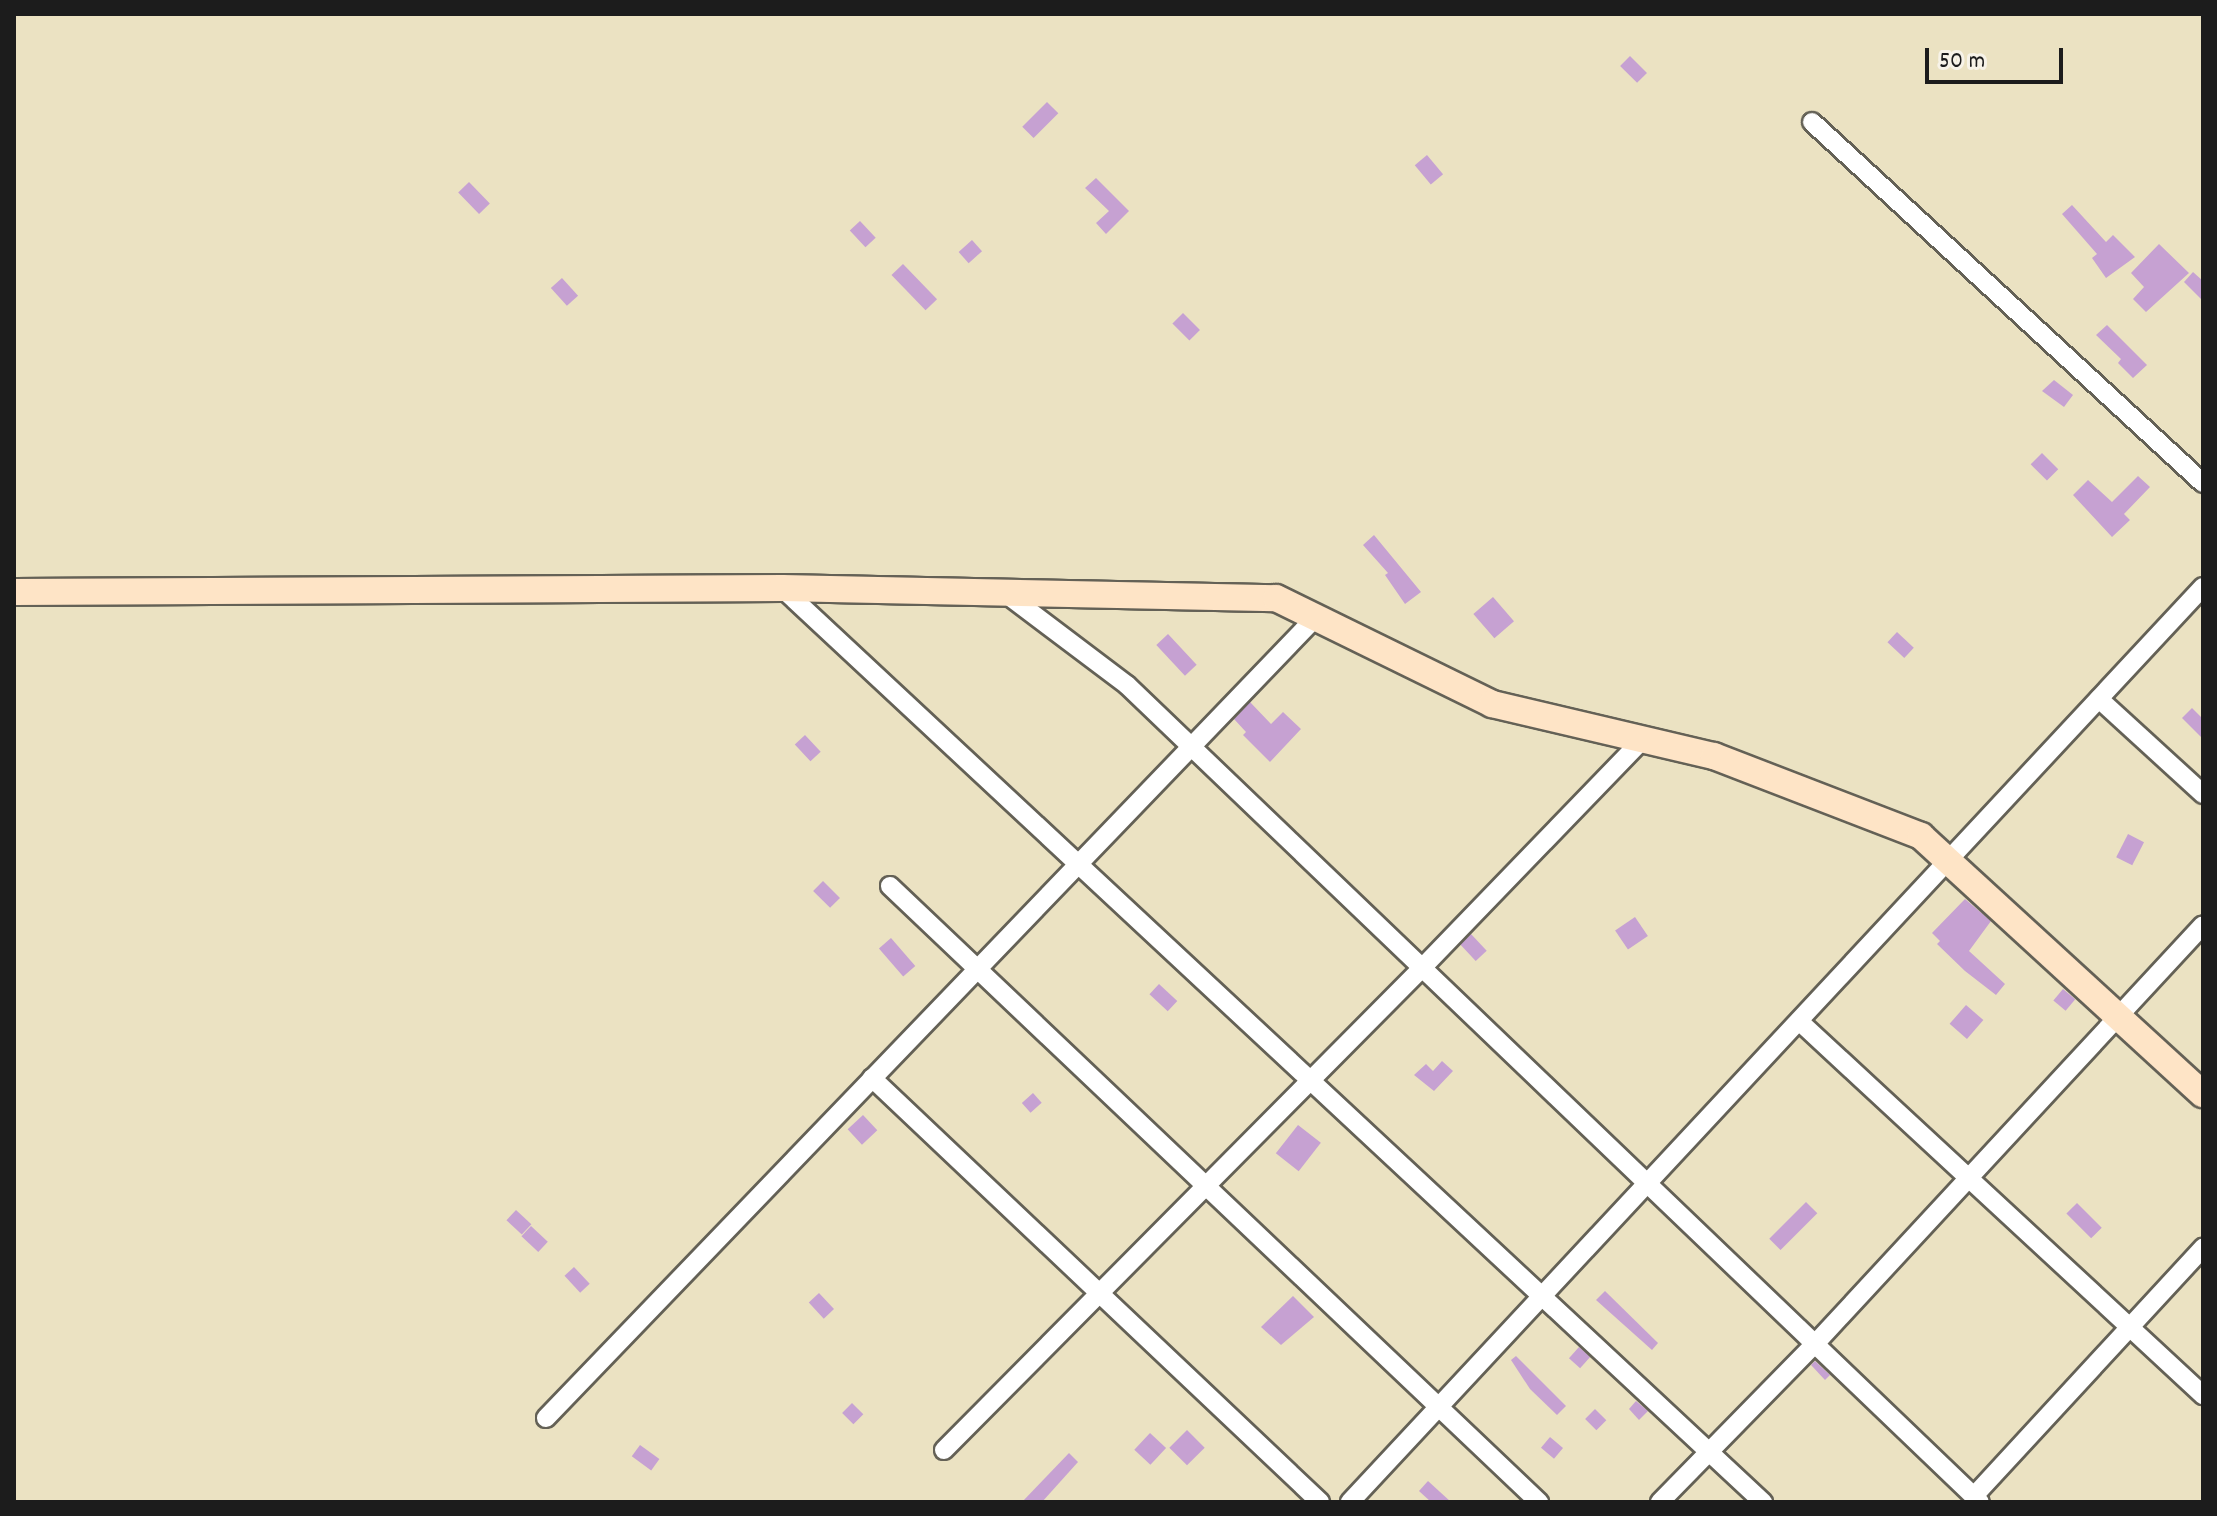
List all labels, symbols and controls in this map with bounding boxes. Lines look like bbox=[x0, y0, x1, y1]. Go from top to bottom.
scale bar bbox=[1929, 32, 2067, 82]
text: 50 m bbox=[1939, 45, 1985, 79]

